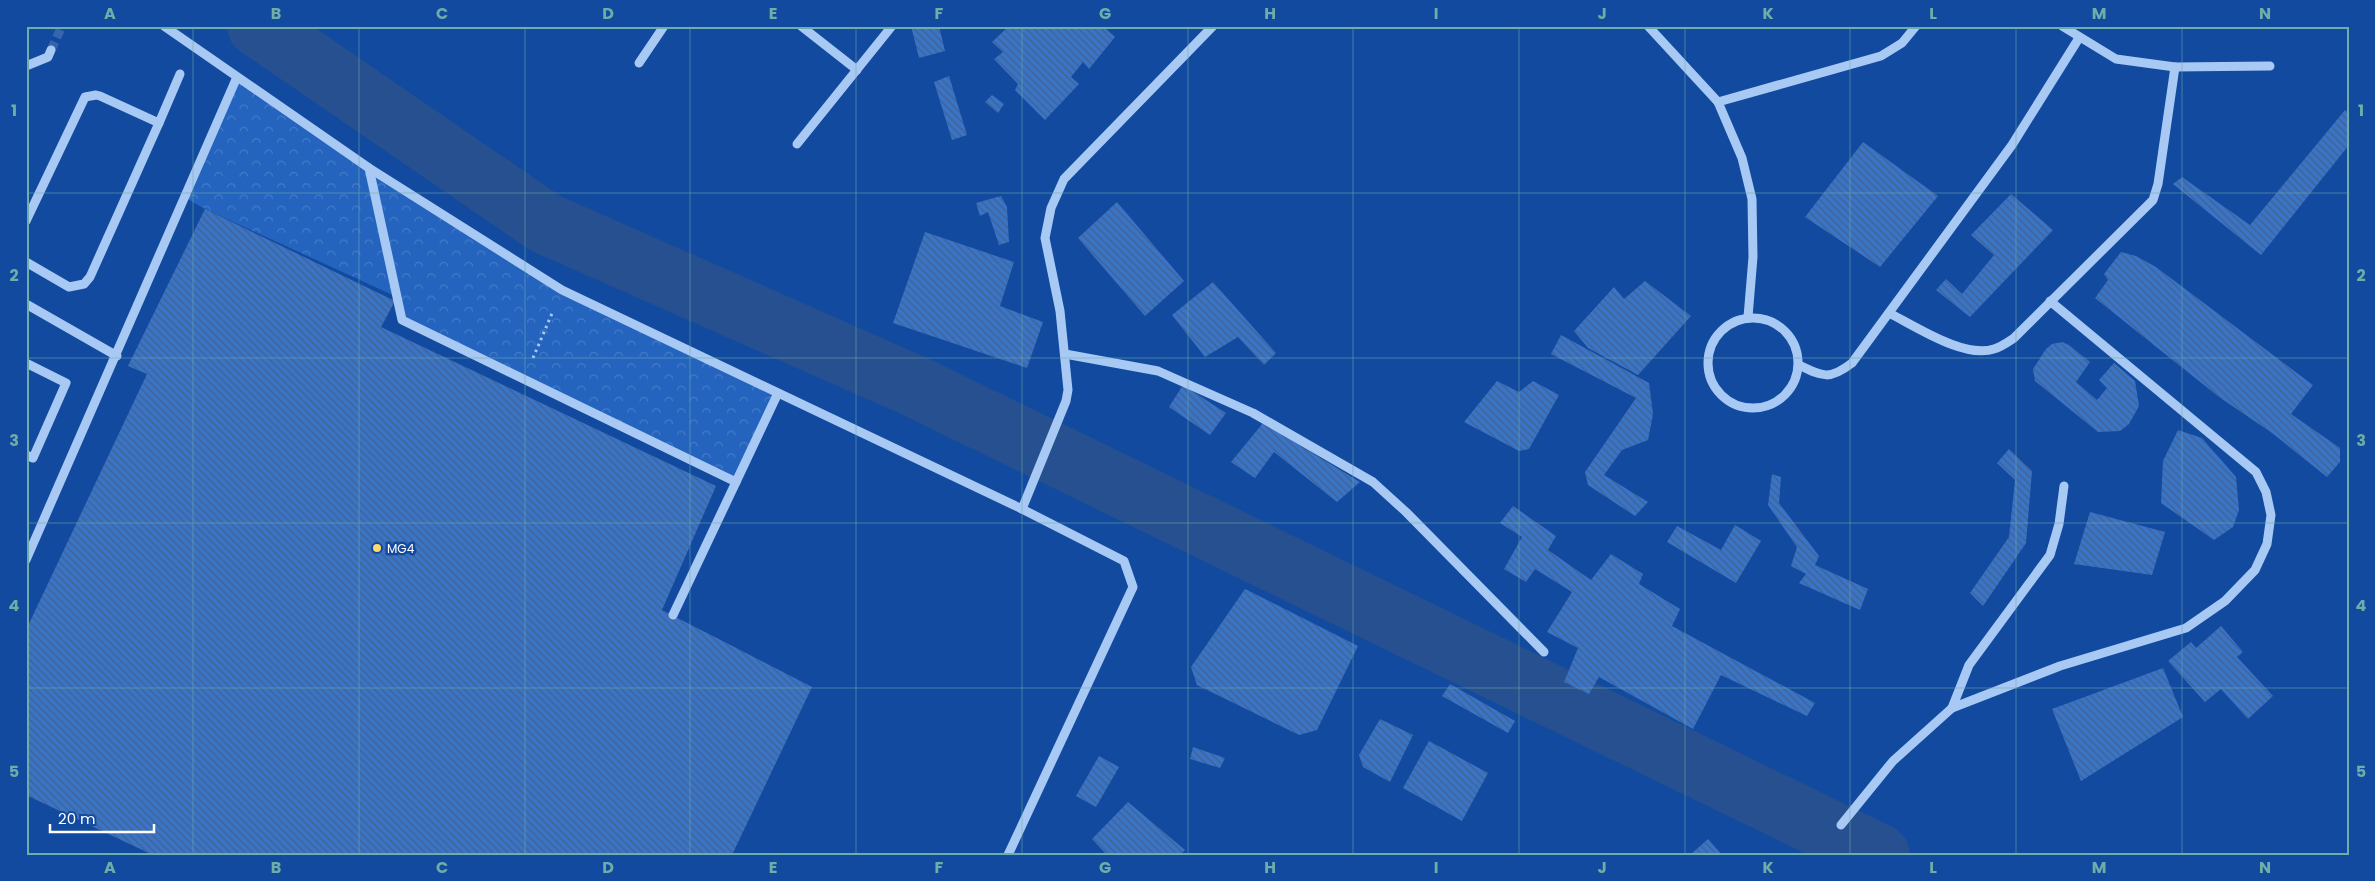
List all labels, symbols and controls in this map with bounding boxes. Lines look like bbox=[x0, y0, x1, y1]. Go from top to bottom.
text: A bbox=[104, 2, 116, 25]
text: B bbox=[271, 2, 281, 25]
text: C bbox=[436, 2, 448, 25]
text: D bbox=[602, 2, 614, 25]
text: E bbox=[769, 2, 777, 25]
text: F bbox=[935, 2, 944, 25]
text: G bbox=[1099, 2, 1111, 25]
text: H bbox=[1264, 2, 1276, 25]
text: I bbox=[1434, 2, 1438, 25]
text: J bbox=[1597, 2, 1607, 25]
text: K bbox=[1762, 2, 1774, 25]
text: L bbox=[1929, 2, 1937, 25]
text: M bbox=[2092, 2, 2106, 25]
text: N bbox=[2259, 2, 2271, 25]
text: 1 bbox=[11, 99, 17, 122]
text: 1 bbox=[2358, 99, 2364, 122]
text: 2 bbox=[9, 264, 19, 287]
text: 2 bbox=[2356, 264, 2366, 287]
text: 3 bbox=[9, 429, 19, 452]
text: 3 bbox=[2356, 429, 2366, 452]
place label: MG4 bbox=[387, 540, 415, 557]
marker: MG4 bbox=[371, 542, 383, 554]
text: 4 bbox=[9, 594, 20, 617]
text: 4 bbox=[2356, 594, 2367, 617]
text: 5 bbox=[9, 760, 19, 783]
text: 5 bbox=[2356, 760, 2366, 783]
scale bar bbox=[50, 801, 154, 833]
text: 20 m bbox=[58, 808, 96, 829]
text: A bbox=[104, 856, 116, 879]
text: B bbox=[271, 856, 281, 879]
text: C bbox=[436, 856, 448, 879]
text: D bbox=[602, 856, 614, 879]
text: E bbox=[769, 856, 777, 879]
text: F bbox=[935, 856, 944, 879]
text: G bbox=[1099, 856, 1111, 879]
text: H bbox=[1264, 856, 1276, 879]
text: I bbox=[1434, 856, 1438, 879]
text: J bbox=[1597, 856, 1607, 879]
text: K bbox=[1762, 856, 1774, 879]
text: L bbox=[1929, 856, 1937, 879]
text: M bbox=[2092, 856, 2106, 879]
text: N bbox=[2259, 856, 2271, 879]

